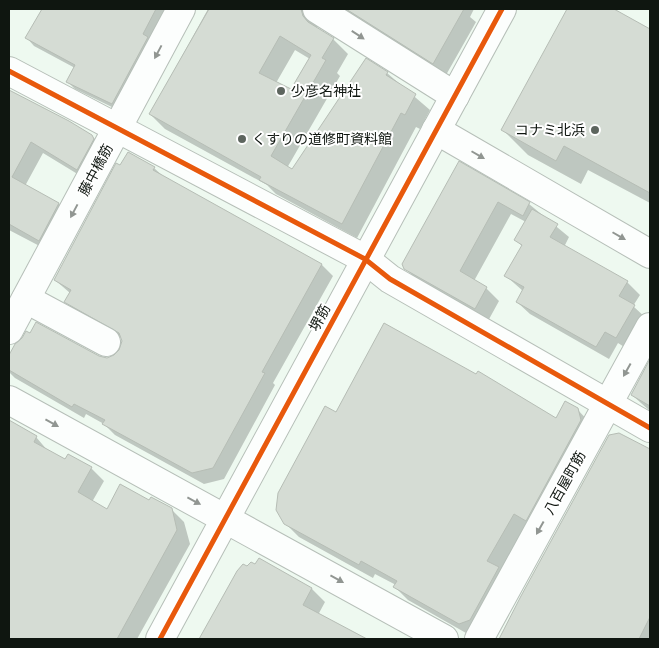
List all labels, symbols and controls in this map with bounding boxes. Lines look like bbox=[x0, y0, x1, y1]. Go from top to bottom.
one-way arrow bbox=[352, 31, 365, 40]
one-way arrow bbox=[154, 45, 162, 59]
place label: 少彦名神社 bbox=[291, 83, 361, 100]
marker: 少彦名神社 bbox=[275, 85, 287, 97]
place label: コナミ北浜 bbox=[515, 122, 585, 139]
marker: コナミ北浜 bbox=[589, 124, 601, 136]
place label: くすりの道修町資料館 bbox=[252, 131, 392, 148]
marker: くすりの道修町資料館 bbox=[236, 133, 248, 145]
street label: 藤中橋筋 bbox=[75, 141, 117, 199]
one-way arrow bbox=[471, 150, 485, 159]
one-way arrow bbox=[69, 204, 78, 218]
one-way arrow bbox=[612, 231, 626, 240]
street label: 堺筋 bbox=[306, 302, 334, 334]
one-way arrow bbox=[623, 363, 631, 377]
one-way arrow bbox=[44, 419, 59, 427]
street label: 八百屋町筋 bbox=[541, 448, 589, 518]
one-way arrow bbox=[187, 497, 202, 505]
one-way arrow bbox=[536, 521, 544, 535]
one-way arrow bbox=[330, 575, 343, 584]

